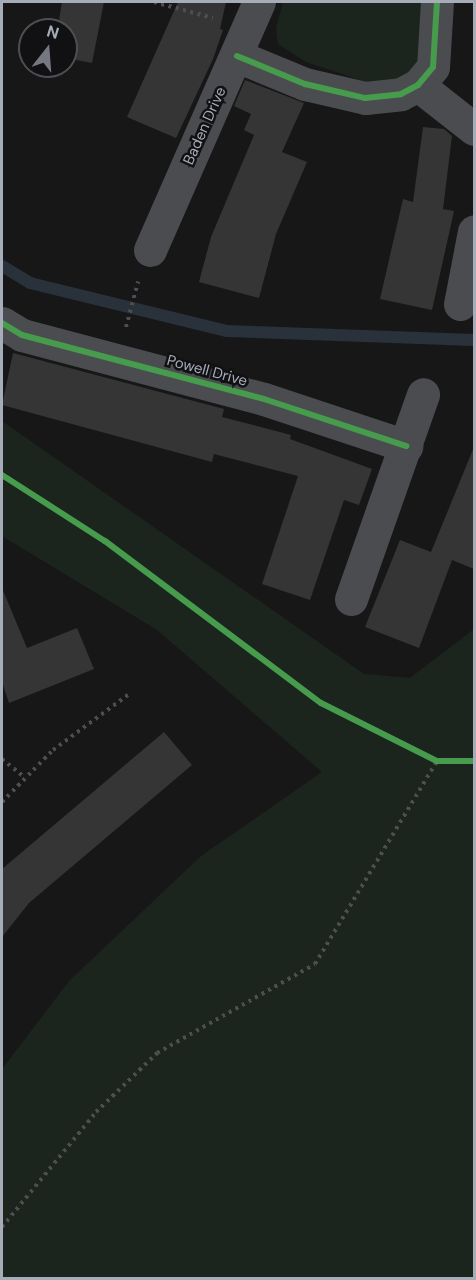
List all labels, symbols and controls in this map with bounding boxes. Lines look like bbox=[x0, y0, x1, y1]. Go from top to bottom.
north arrow bbox=[18, 18, 78, 78]
text: N bbox=[44, 20, 61, 44]
street label: Baden Drive bbox=[180, 84, 230, 168]
street label: Powell Drive bbox=[165, 352, 249, 390]

